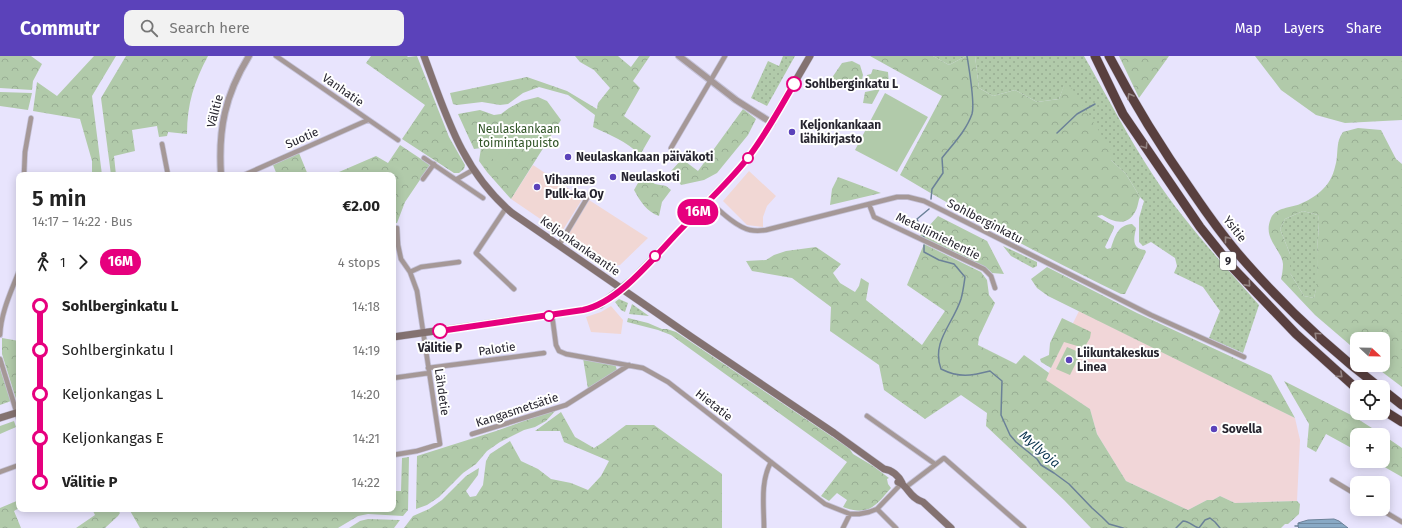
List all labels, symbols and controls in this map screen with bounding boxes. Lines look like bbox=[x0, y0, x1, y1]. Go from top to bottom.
search box bbox=[124, 10, 404, 46]
text: Commutr bbox=[20, 17, 100, 40]
icon: search bbox=[138, 17, 160, 39]
text: Search here bbox=[170, 19, 250, 37]
text: Map bbox=[1235, 20, 1261, 37]
text: Layers bbox=[1283, 20, 1324, 37]
text: Share bbox=[1346, 20, 1382, 37]
street label: Vanhatie bbox=[319, 71, 367, 109]
marker: Sohlberginkatu L bbox=[786, 76, 802, 92]
place label: Sohlberginkatu L bbox=[805, 77, 898, 91]
street label: Välitie bbox=[204, 93, 226, 129]
one-way arrow bbox=[1128, 93, 1135, 100]
place label: Keljonkankaan lähikirjasto bbox=[800, 118, 881, 146]
park label: Neulaskankaan toimintapuisto bbox=[478, 122, 560, 150]
street label: Suotie bbox=[283, 125, 321, 151]
marker: Keljonkankaan lähikirjasto bbox=[787, 127, 797, 137]
one-way arrow bbox=[1140, 142, 1147, 149]
place label: Neulaskankaan päiväkoti bbox=[576, 150, 713, 164]
marker: Neulaskankaan päiväkoti bbox=[563, 152, 573, 162]
unlabelled marker bbox=[742, 152, 754, 164]
place label: Neulaskoti bbox=[621, 170, 680, 184]
marker: Neulaskoti bbox=[608, 172, 618, 182]
place label: Vihannes Pulk-ka Oy bbox=[544, 173, 605, 201]
marker: Vihannes Pulk-ka Oy bbox=[532, 182, 542, 192]
text: 5 min bbox=[32, 185, 87, 212]
street label: Sohlberginkatu bbox=[945, 196, 1025, 246]
text: €2.00 bbox=[343, 197, 380, 215]
line badge: 16M bbox=[675, 199, 721, 225]
text: 16M bbox=[685, 203, 711, 220]
street label: Metallimiehentie bbox=[894, 210, 982, 262]
street label: Keljonkankaantie bbox=[537, 213, 623, 279]
street label: Ysitie bbox=[1220, 213, 1250, 245]
text: 14:17 – 14:22 · Bus bbox=[32, 214, 132, 229]
one-way arrow bbox=[1224, 236, 1231, 243]
unlabelled marker bbox=[649, 250, 661, 262]
icon: walk bbox=[32, 251, 54, 273]
icon: forward bbox=[72, 251, 94, 273]
road number: 9 bbox=[1220, 252, 1236, 270]
text: 16M bbox=[108, 253, 133, 270]
text: 1 bbox=[60, 255, 66, 270]
text: 4 stops bbox=[338, 255, 380, 270]
one-way arrow bbox=[1243, 279, 1250, 286]
text: Sohlberginkatu L bbox=[62, 297, 179, 315]
text: 14:18 bbox=[352, 299, 380, 314]
unlabelled marker bbox=[543, 310, 555, 322]
marker: Välitie P bbox=[432, 323, 448, 339]
one-way arrow bbox=[1314, 332, 1322, 340]
north arrow bbox=[1350, 332, 1390, 372]
map controls bbox=[1350, 332, 1390, 516]
street label: Palotie bbox=[477, 339, 517, 359]
text: Sohlberginkatu I bbox=[62, 341, 174, 359]
place label: Välitie P bbox=[417, 341, 462, 355]
text: 14:19 bbox=[352, 343, 380, 358]
place label: Liikuntakeskus Linea bbox=[1077, 346, 1160, 374]
marker: Liikuntakeskus Linea bbox=[1064, 355, 1074, 365]
street label: Lähdetie bbox=[432, 368, 452, 416]
one-way arrow bbox=[1336, 370, 1343, 377]
button: locate bbox=[1350, 380, 1390, 420]
text: Keljonkangas L bbox=[62, 385, 163, 403]
street label: Hietatie bbox=[693, 386, 735, 424]
text: 14:20 bbox=[351, 387, 380, 402]
street label: Kangasmetsätie bbox=[474, 390, 560, 430]
place label: Sovella bbox=[1222, 422, 1263, 436]
marker: Sovella bbox=[1209, 424, 1219, 434]
water label: Myllyoja bbox=[1017, 427, 1063, 471]
button: + bbox=[1350, 428, 1390, 468]
text: Keljonkangas E bbox=[62, 429, 164, 447]
text: 14:21 bbox=[353, 431, 380, 446]
text: Välitie P bbox=[62, 473, 118, 491]
text: 14:22 bbox=[351, 475, 380, 490]
button: − bbox=[1350, 476, 1390, 516]

